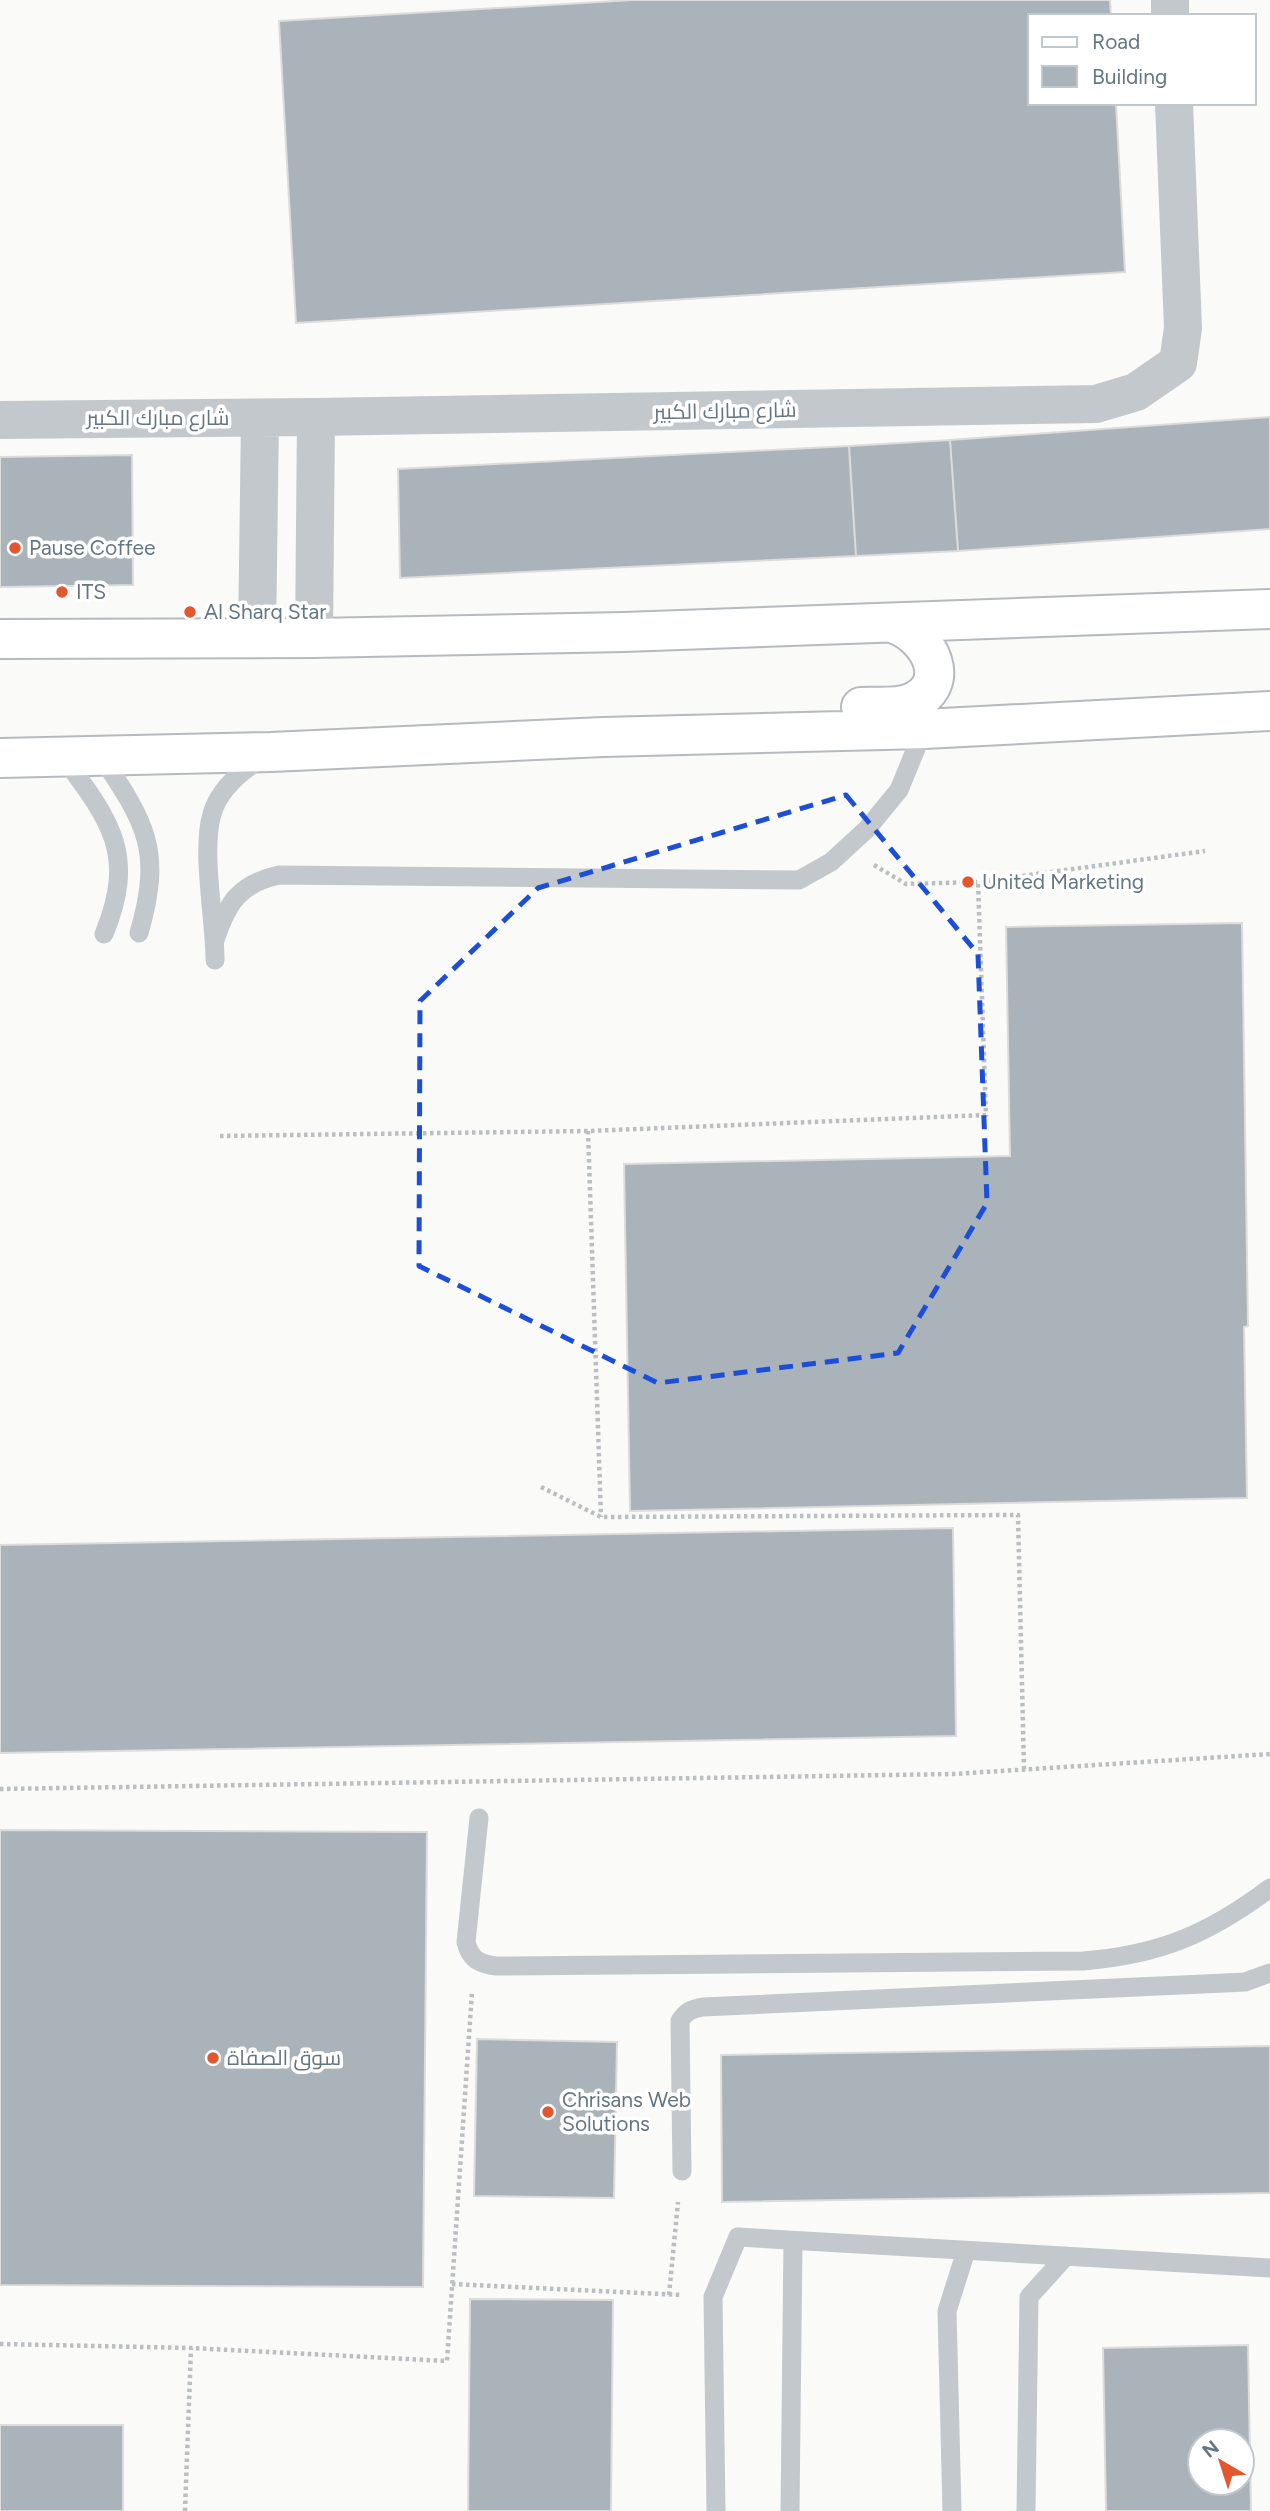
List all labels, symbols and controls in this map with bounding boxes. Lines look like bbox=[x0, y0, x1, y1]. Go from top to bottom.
legend bbox=[1028, 14, 1256, 105]
text: Road bbox=[1092, 29, 1140, 54]
text: Building bbox=[1092, 64, 1167, 89]
street label: شارع مبارك الكبير bbox=[652, 397, 797, 426]
street label: شارع مبارك الكبير bbox=[86, 405, 229, 432]
place label: Pause Coffee bbox=[29, 535, 156, 560]
marker: Pause Coffee bbox=[7, 540, 23, 556]
place label: ITS bbox=[76, 579, 106, 604]
marker: ITS bbox=[54, 584, 70, 600]
place label: Al Sharq Star bbox=[204, 599, 326, 624]
marker: Al Sharq Star bbox=[182, 604, 198, 620]
place label: United Marketing bbox=[982, 869, 1144, 894]
marker: United Marketing bbox=[960, 874, 976, 890]
place label: سوق الصفاة bbox=[227, 2045, 341, 2071]
marker: سوق الصفاة bbox=[205, 2050, 221, 2066]
place label: Chrisans Web Solutions bbox=[562, 2087, 691, 2136]
marker: Chrisans Web Solutions bbox=[540, 2104, 556, 2120]
north arrow bbox=[1186, 2427, 1256, 2497]
text: N bbox=[1198, 2436, 1224, 2463]

